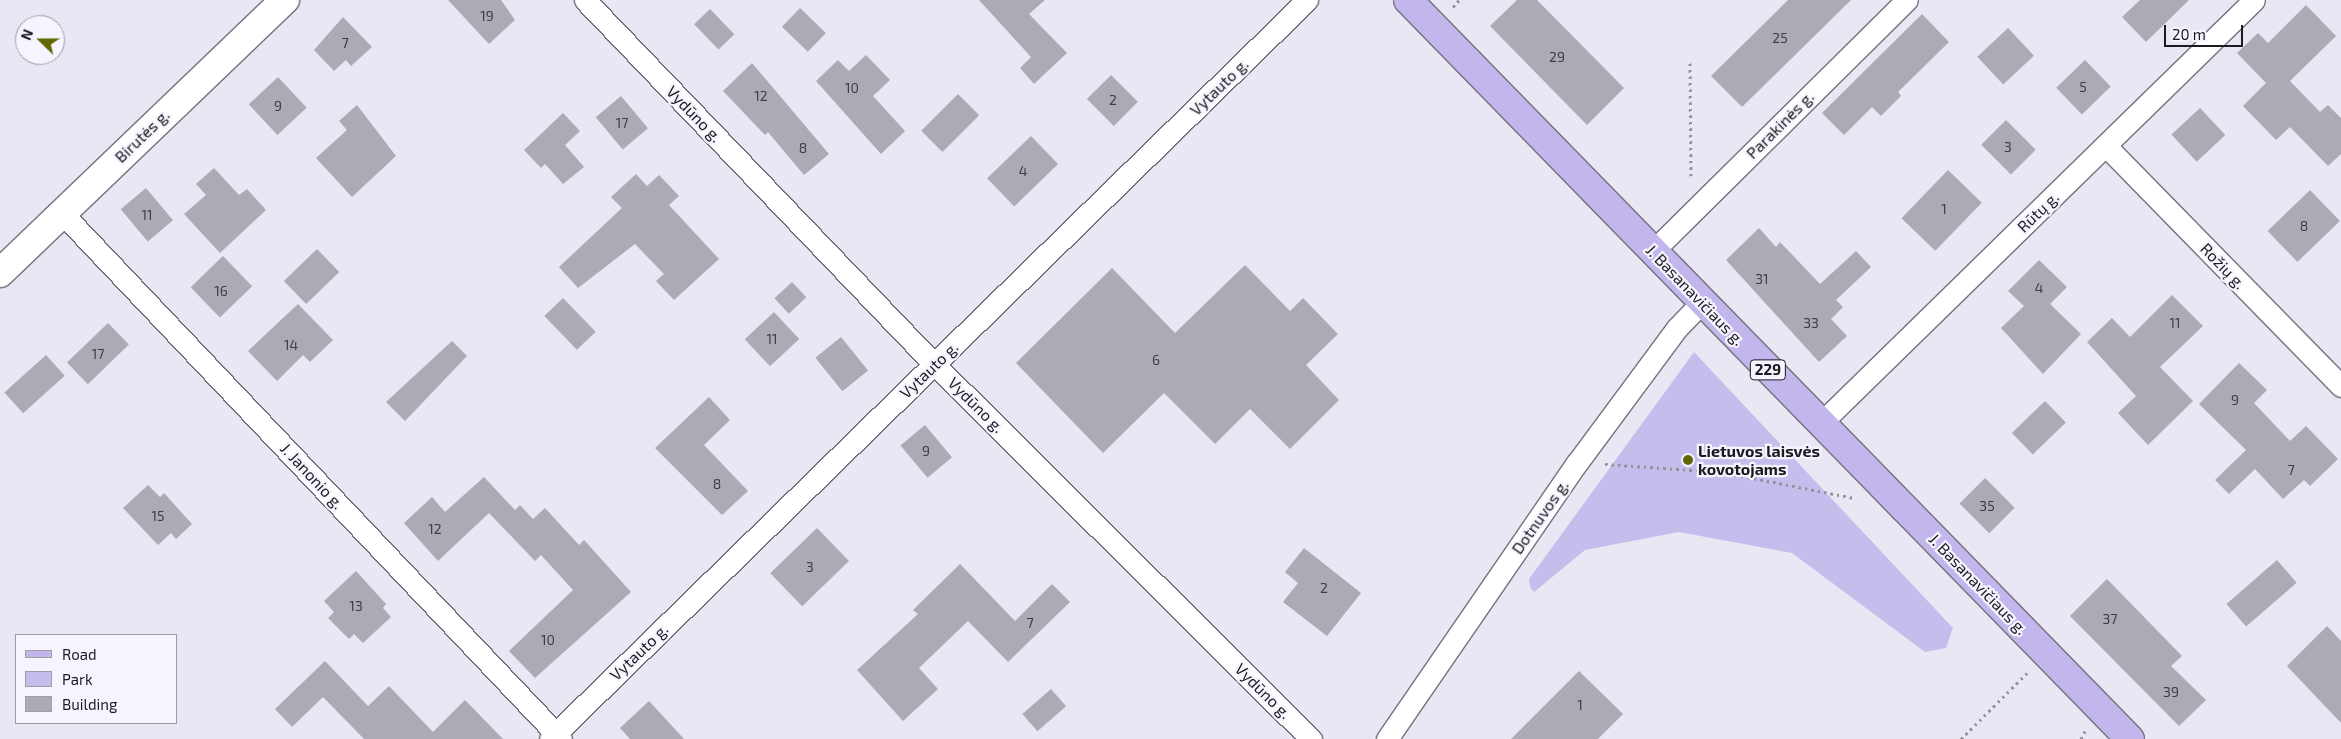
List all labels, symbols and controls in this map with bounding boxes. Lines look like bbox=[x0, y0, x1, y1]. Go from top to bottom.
house number: 19 bbox=[480, 8, 494, 24]
north arrow bbox=[15, 15, 65, 65]
scale bar bbox=[2166, 15, 2245, 47]
text: 20 m bbox=[2172, 25, 2206, 43]
text: N bbox=[17, 27, 36, 42]
house number: 25 bbox=[1772, 30, 1788, 46]
house number: 7 bbox=[341, 35, 349, 51]
house number: 29 bbox=[1549, 49, 1565, 65]
street label: Vytauto g. bbox=[1186, 55, 1252, 119]
house number: 5 bbox=[2079, 79, 2087, 95]
house number: 10 bbox=[845, 80, 859, 96]
street label: Vydūno g. bbox=[662, 82, 726, 146]
street label: Parakinės g. bbox=[1742, 87, 1818, 163]
house number: 12 bbox=[754, 88, 768, 104]
house number: 2 bbox=[1109, 92, 1117, 108]
house number: 9 bbox=[274, 98, 282, 114]
street label: Birutės g. bbox=[111, 105, 173, 167]
house number: 17 bbox=[616, 115, 628, 131]
house number: 3 bbox=[2004, 139, 2012, 155]
house number: 8 bbox=[799, 140, 807, 156]
house number: 4 bbox=[1019, 163, 1027, 179]
street label: Rūtų g. bbox=[2013, 188, 2063, 236]
house number: 1 bbox=[1941, 201, 1947, 217]
house number: 11 bbox=[141, 207, 153, 223]
house number: 8 bbox=[2300, 218, 2308, 234]
street label: Rožių g. bbox=[2197, 239, 2249, 293]
street label: J. Basanavičiaus g. bbox=[1642, 241, 1748, 349]
house number: 31 bbox=[1755, 271, 1769, 287]
house number: 4 bbox=[2035, 280, 2043, 296]
house number: 16 bbox=[214, 283, 228, 299]
house number: 33 bbox=[1803, 315, 1819, 331]
house number: 11 bbox=[2169, 315, 2181, 331]
house number: 11 bbox=[766, 331, 778, 347]
house number: 14 bbox=[284, 337, 298, 353]
street label: Vytauto g. bbox=[896, 338, 962, 402]
house number: 17 bbox=[92, 346, 104, 362]
house number: 6 bbox=[1152, 352, 1160, 368]
road number: 229 bbox=[1749, 358, 1787, 382]
street label: Vydūno g. bbox=[944, 373, 1008, 437]
house number: 9 bbox=[2231, 392, 2239, 408]
street label: J. Janonio g. bbox=[276, 439, 348, 513]
place label: Lietuvos laisvės kovotojams bbox=[1698, 441, 1820, 479]
house number: 9 bbox=[922, 443, 930, 459]
marker: Lietuvos laisvės kovotojams bbox=[1682, 454, 1694, 466]
house number: 7 bbox=[2287, 462, 2295, 478]
house number: 8 bbox=[713, 476, 721, 492]
street label: Dotnuvos g. bbox=[1507, 476, 1573, 558]
house number: 35 bbox=[1979, 498, 1995, 514]
house number: 15 bbox=[151, 508, 165, 524]
house number: 12 bbox=[428, 521, 442, 537]
street label: J. Basanavičiaus g. bbox=[1925, 530, 2031, 638]
house number: 3 bbox=[806, 559, 814, 575]
house number: 2 bbox=[1320, 580, 1328, 596]
house number: 13 bbox=[349, 598, 363, 614]
house number: 37 bbox=[2103, 611, 2117, 627]
house number: 7 bbox=[1026, 615, 1034, 631]
street label: Vytauto g. bbox=[606, 620, 672, 684]
house number: 10 bbox=[541, 632, 555, 648]
legend bbox=[15, 634, 178, 724]
text: Road bbox=[62, 645, 97, 663]
street label: Vydūno g. bbox=[1231, 659, 1295, 723]
text: Park bbox=[62, 670, 93, 688]
house number: 39 bbox=[2163, 684, 2179, 700]
text: Building bbox=[62, 695, 117, 713]
house number: 1 bbox=[1577, 697, 1583, 713]

